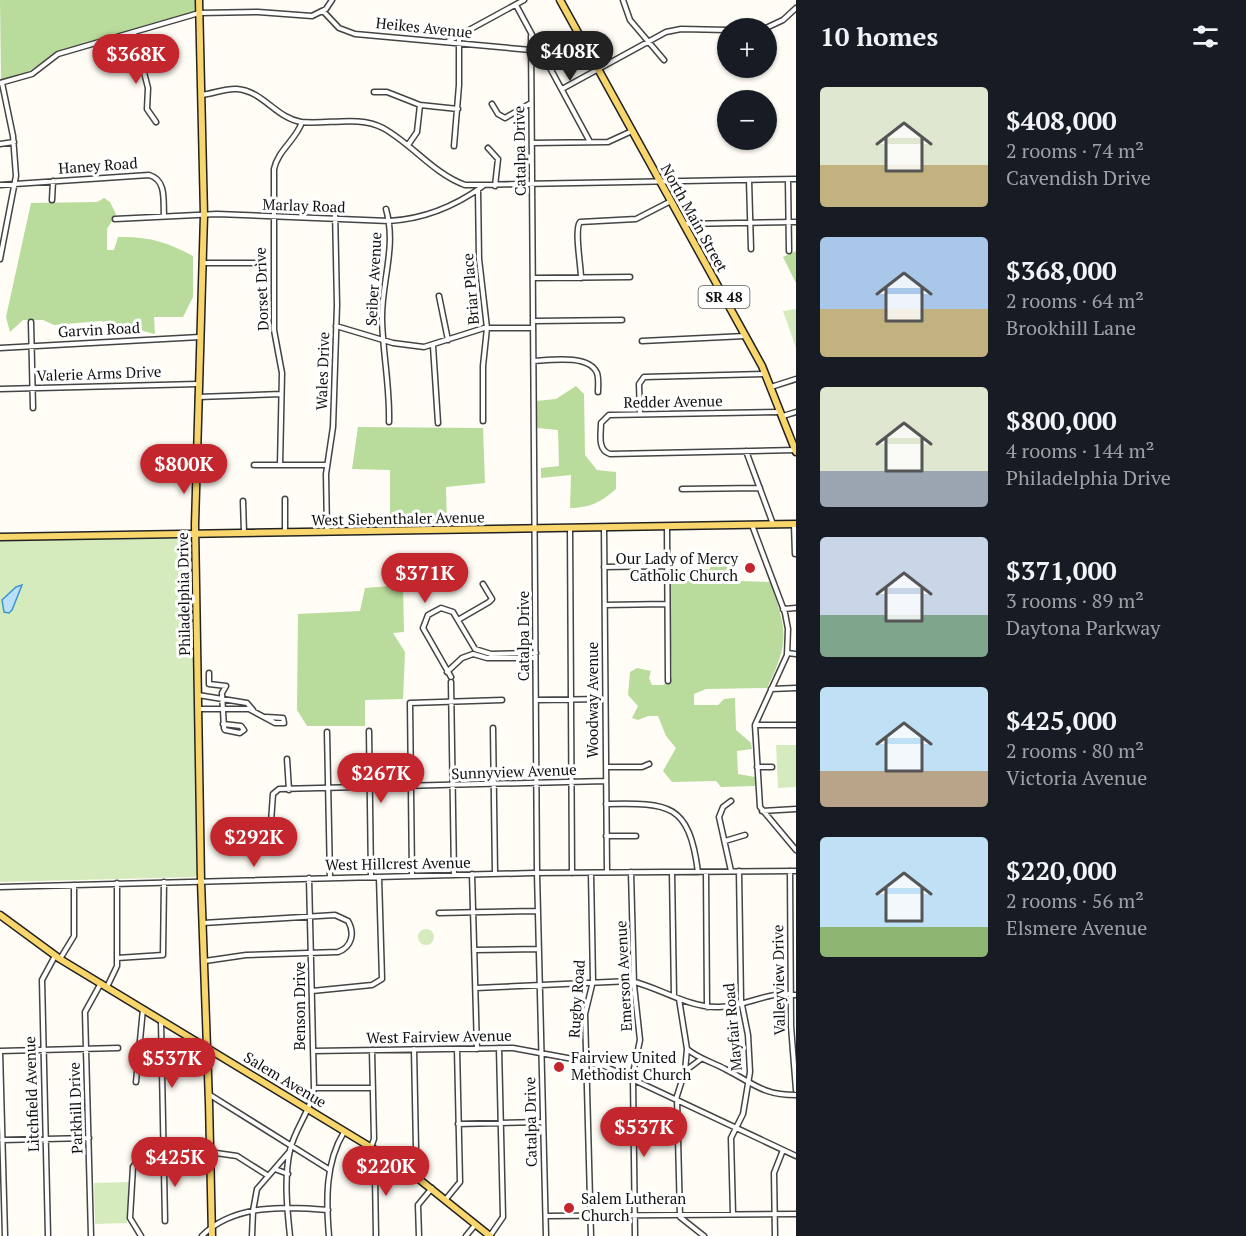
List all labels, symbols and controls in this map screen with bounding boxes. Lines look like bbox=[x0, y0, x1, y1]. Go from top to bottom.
street label: Heikes Avenue bbox=[375, 12, 473, 42]
map controls bbox=[717, 18, 777, 150]
button: + bbox=[717, 18, 777, 78]
text: 10 homes bbox=[820, 19, 938, 53]
icon: filters bbox=[1189, 20, 1222, 53]
pin: $408K bbox=[528, 31, 612, 82]
pin: $368K bbox=[94, 34, 178, 85]
text: $408K bbox=[540, 37, 600, 64]
text: $368K bbox=[106, 40, 166, 67]
button: − bbox=[717, 90, 777, 150]
text: $408,000 bbox=[1006, 103, 1117, 137]
street label: Catalpa Drive bbox=[508, 106, 530, 196]
icon: home bbox=[868, 111, 940, 183]
text: 2 rooms · 74 m² bbox=[1006, 137, 1144, 164]
street label: Haney Road bbox=[58, 152, 138, 178]
street label: North Main Street bbox=[657, 160, 733, 276]
text: Cavendish Drive bbox=[1006, 164, 1151, 191]
street label: Marlay Road bbox=[262, 194, 346, 216]
street label: Seiber Avenue bbox=[361, 231, 385, 326]
street label: Dorset Drive bbox=[250, 247, 272, 331]
street label: Briar Place bbox=[457, 252, 483, 326]
text: $368,000 bbox=[1006, 253, 1117, 287]
icon: home bbox=[868, 261, 940, 333]
road number: SR 48 bbox=[698, 286, 750, 308]
text: 2 rooms · 64 m² bbox=[1006, 287, 1144, 314]
text: Brookhill Lane bbox=[1006, 314, 1136, 341]
street label: Garvin Road bbox=[57, 317, 140, 341]
street label: Wales Drive bbox=[311, 331, 333, 411]
street label: Valerie Arms Drive bbox=[36, 361, 162, 385]
street label: Redder Avenue bbox=[623, 390, 723, 412]
text: $800,000 bbox=[1006, 403, 1117, 437]
icon: home bbox=[868, 411, 940, 483]
text: 4 rooms · 144 m² bbox=[1006, 437, 1154, 464]
pin: $800K bbox=[142, 444, 226, 495]
text: $800K bbox=[154, 450, 214, 477]
text: Philadelphia Drive bbox=[1006, 464, 1171, 491]
street label: West Siebenthaler Avenue bbox=[311, 506, 485, 530]
street label: Philadelphia Drive bbox=[172, 532, 194, 656]
place label: Our Lady of Mercy Catholic Church bbox=[616, 548, 738, 585]
pin: $371K bbox=[383, 553, 467, 604]
text: $371,000 bbox=[1006, 553, 1117, 587]
text: $371K bbox=[395, 559, 455, 586]
marker: Our Lady of Mercy Catholic Church bbox=[743, 561, 757, 575]
icon: home bbox=[868, 561, 940, 633]
text: 3 rooms · 89 m² bbox=[1006, 587, 1144, 614]
street label: Catalpa Drive bbox=[513, 591, 533, 681]
text: Daytona Parkway bbox=[1006, 614, 1160, 641]
street label: Woodway Avenue bbox=[582, 642, 602, 758]
text: $425,000 bbox=[1006, 703, 1117, 737]
icon: home bbox=[868, 711, 940, 783]
text: 2 rooms · 80 m² bbox=[1006, 737, 1144, 764]
pin: $267K bbox=[339, 753, 423, 804]
text: $267K bbox=[351, 759, 411, 786]
street label: Sunnyview Avenue bbox=[451, 759, 577, 783]
text: Victoria Avenue bbox=[1006, 764, 1147, 791]
pin: $292K bbox=[212, 817, 296, 868]
text: $292K bbox=[224, 823, 284, 850]
street label: West Hillcrest Avenue bbox=[325, 852, 471, 874]
text: $220,000 bbox=[1006, 853, 1117, 887]
icon: home bbox=[868, 861, 940, 933]
text: 2 rooms · 56 m² bbox=[1006, 887, 1144, 914]
text: Elsmere Avenue bbox=[1006, 914, 1147, 941]
street label: Emerson Avenue bbox=[610, 920, 636, 1032]
street label: Valleyview Drive bbox=[767, 924, 789, 1036]
street label: Rugby Road bbox=[563, 959, 589, 1039]
street label: Benson Drive bbox=[289, 962, 309, 1050]
street label: Mayfair Road bbox=[718, 982, 746, 1072]
street label: West Fairview Avenue bbox=[366, 1025, 512, 1047]
street label: Litchfield Avenue bbox=[19, 1036, 43, 1152]
pin: $537K bbox=[130, 1038, 214, 1089]
text: $537K bbox=[142, 1044, 202, 1071]
street label: Salem Avenue bbox=[240, 1047, 331, 1112]
place label: Fairview United Methodist Church bbox=[571, 1047, 692, 1084]
marker: Fairview United Methodist Church bbox=[552, 1060, 566, 1074]
street label: Parkhill Drive bbox=[63, 1062, 87, 1154]
street label: Catalpa Drive bbox=[519, 1077, 541, 1167]
pin: $537K bbox=[602, 1107, 686, 1158]
text: $537K bbox=[614, 1113, 674, 1140]
pin: $425K bbox=[133, 1137, 217, 1188]
text: $425K bbox=[145, 1143, 205, 1170]
pin: $220K bbox=[344, 1146, 428, 1197]
text: $220K bbox=[356, 1152, 416, 1179]
place label: Salem Lutheran Church bbox=[581, 1188, 686, 1225]
marker: Salem Lutheran Church bbox=[562, 1201, 576, 1215]

